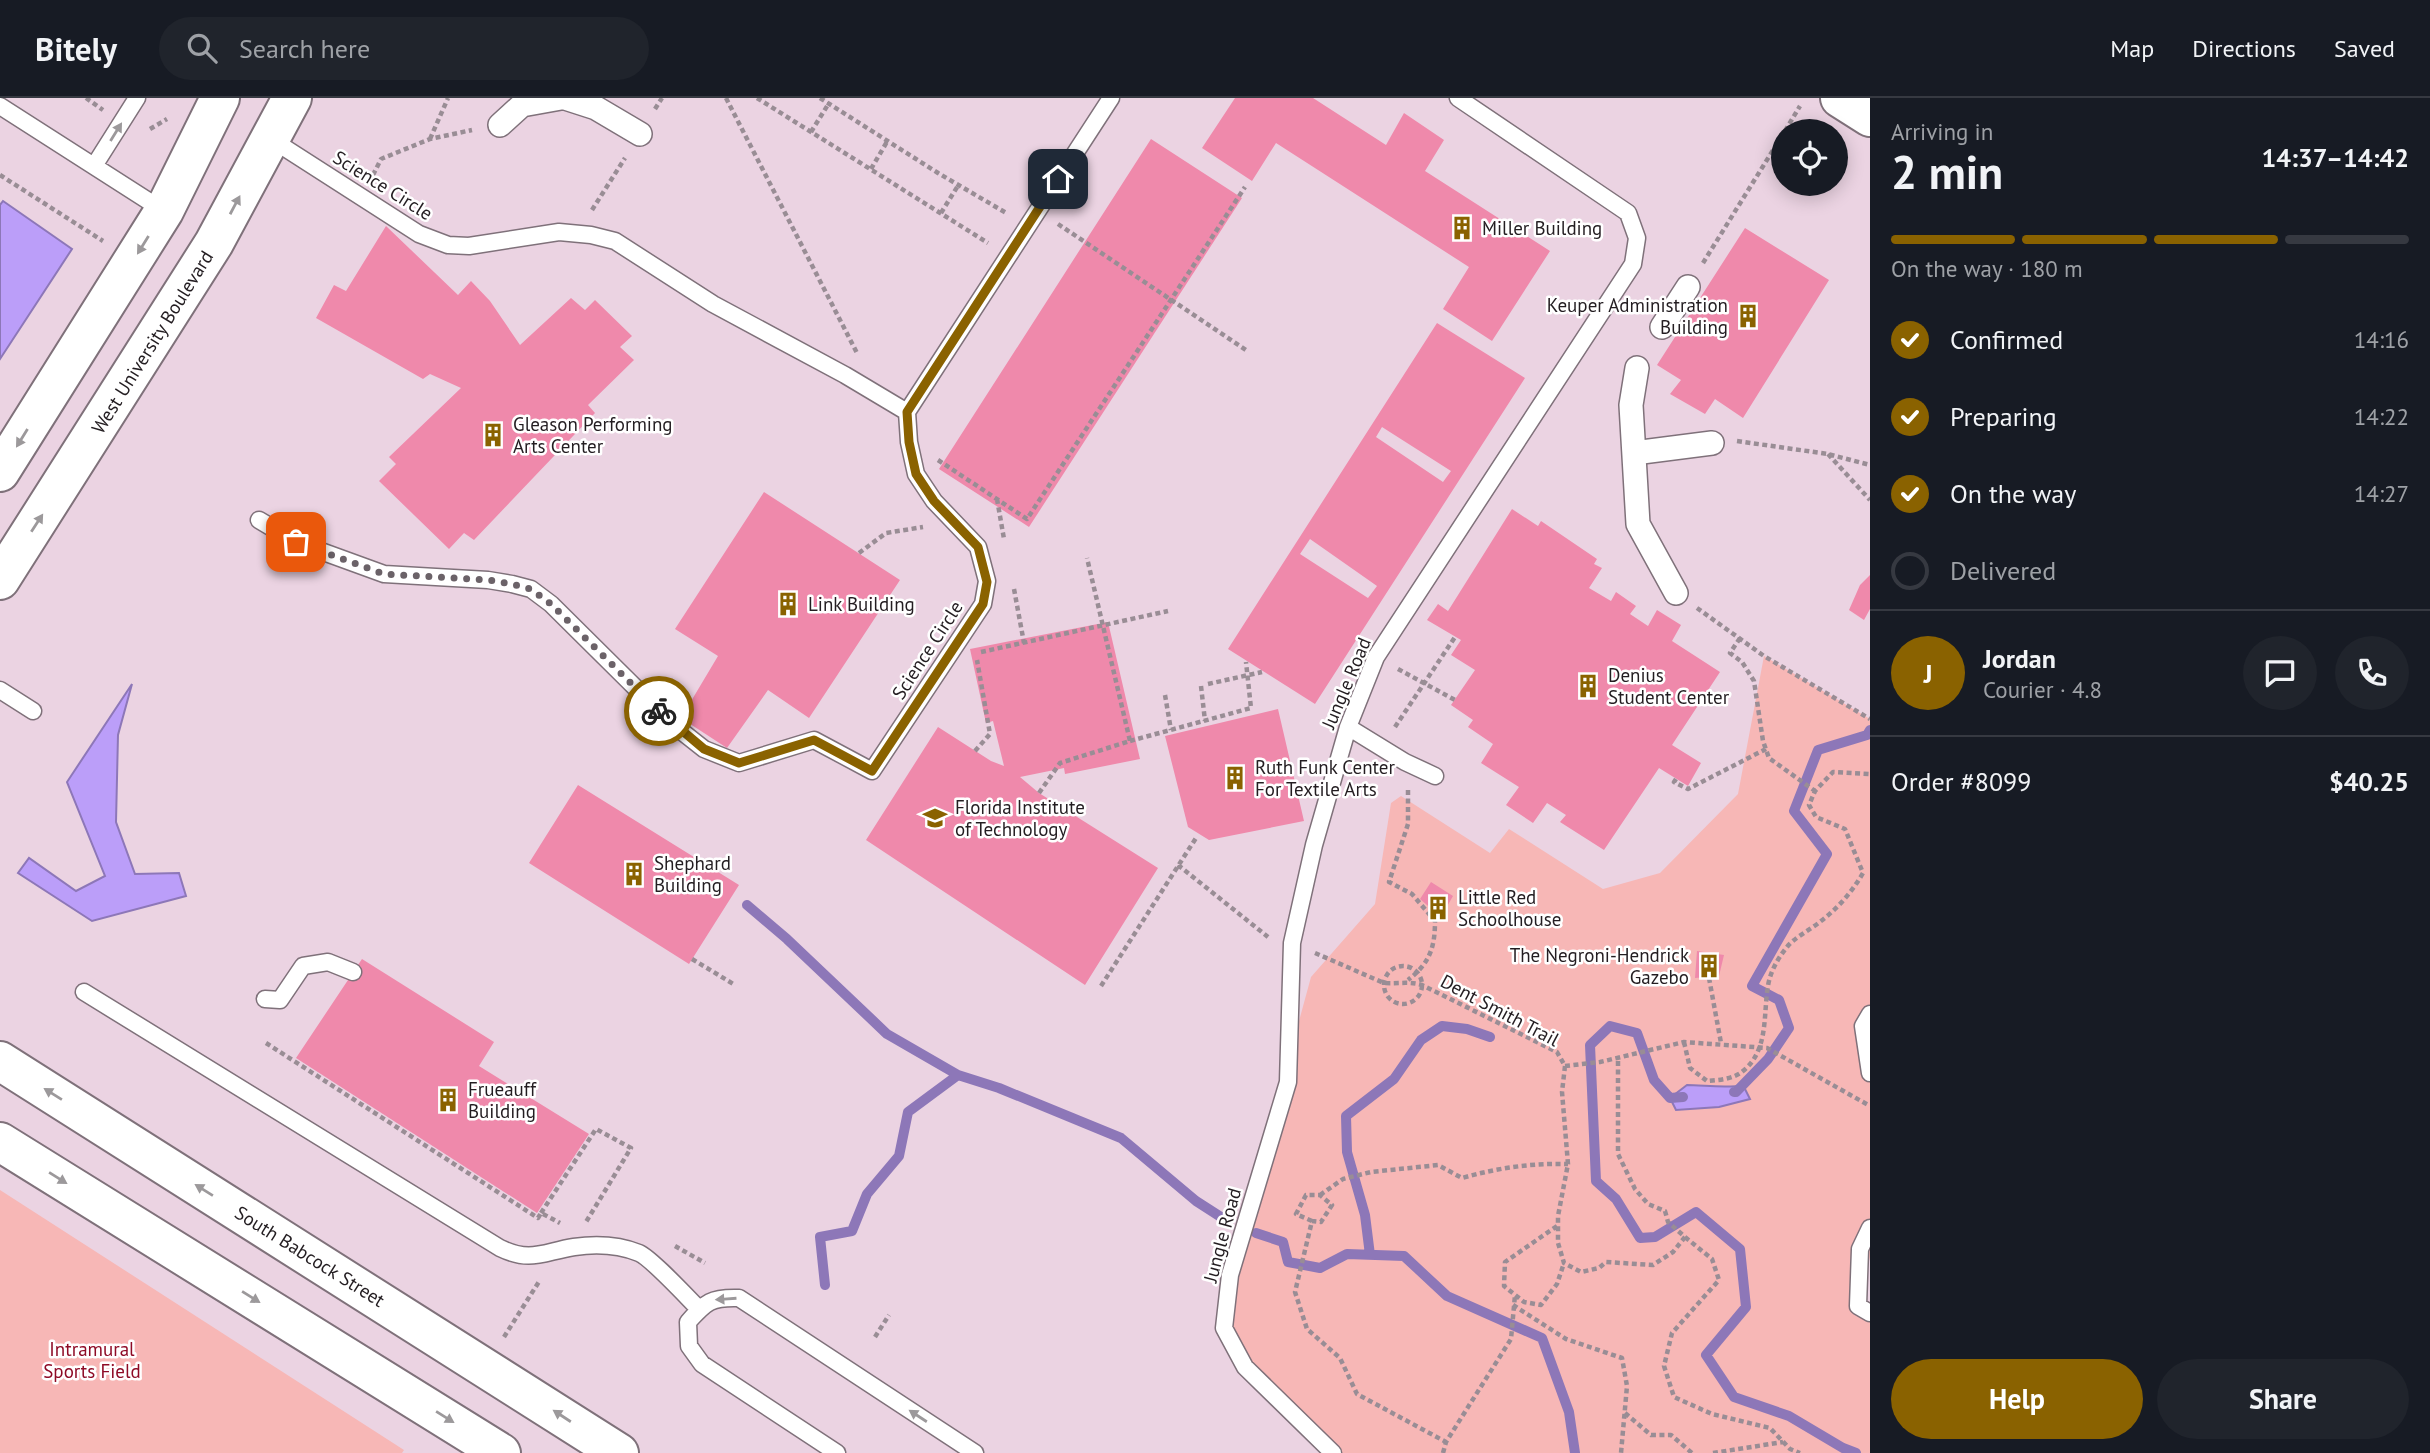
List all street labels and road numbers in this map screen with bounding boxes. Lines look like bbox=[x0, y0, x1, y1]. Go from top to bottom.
street label: Science Circle bbox=[329, 145, 437, 225]
street label: West University Boulevard bbox=[86, 246, 218, 438]
street label: Science Circle bbox=[886, 596, 968, 704]
street label: Jungle Road bbox=[1316, 634, 1376, 733]
street label: Dent Smith Trail bbox=[1437, 969, 1564, 1052]
street label: Jungle Road bbox=[1198, 1185, 1246, 1286]
street label: South Babcock Street bbox=[231, 1200, 390, 1312]

